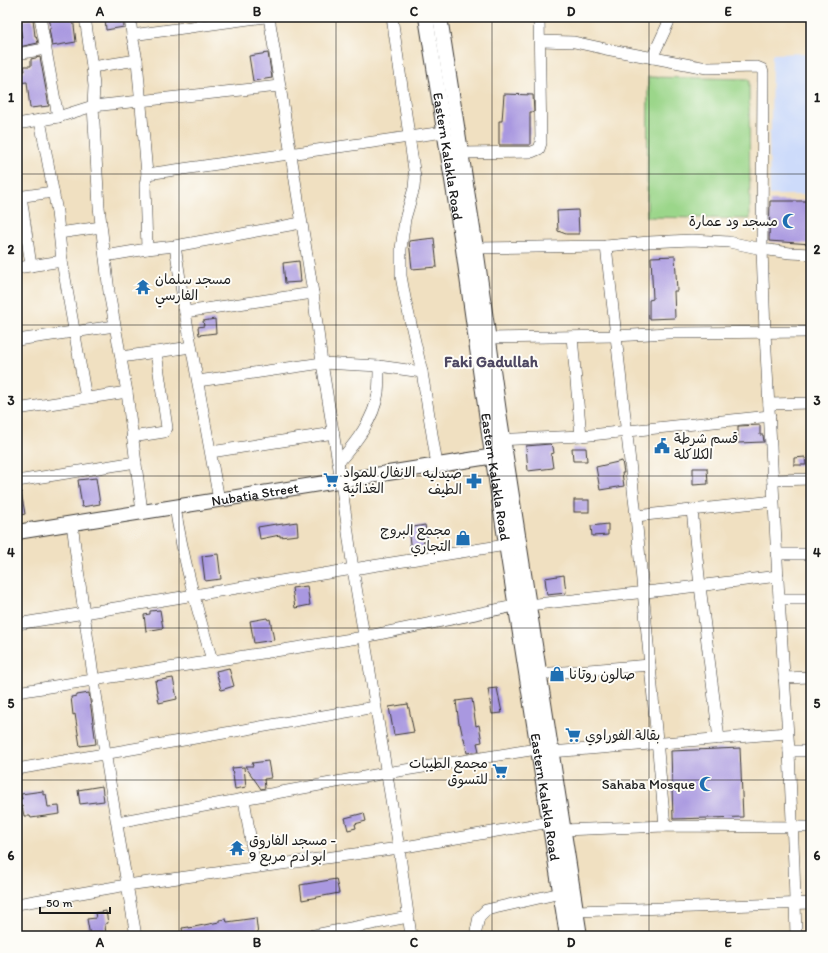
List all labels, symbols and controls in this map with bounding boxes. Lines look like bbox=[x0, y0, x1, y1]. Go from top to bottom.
text: A bbox=[95, 4, 105, 19]
text: B bbox=[253, 4, 262, 19]
text: C bbox=[410, 4, 419, 19]
text: D bbox=[567, 4, 576, 19]
text: E bbox=[724, 4, 732, 19]
text: 1 bbox=[8, 90, 14, 105]
text: 1 bbox=[814, 90, 820, 105]
street label: Eastern Kalakla Road bbox=[429, 91, 466, 222]
mosque icon: مسجد ود عمارة bbox=[781, 212, 799, 230]
place label: مسجد ود عمارة bbox=[689, 213, 778, 230]
text: 2 bbox=[8, 242, 15, 257]
text: 2 bbox=[814, 242, 821, 257]
place label: مسجد سلمان الفارسي bbox=[155, 271, 231, 308]
temple icon: مسجد سلمان الفارسي bbox=[134, 278, 152, 296]
district label: Faki Gadullah bbox=[444, 352, 539, 371]
text: 3 bbox=[7, 393, 15, 408]
text: 3 bbox=[813, 393, 821, 408]
street label: Eastern Kalakla Road bbox=[477, 412, 513, 542]
place label: قسم شرطة الكلاكلة bbox=[674, 430, 738, 463]
public building icon: قسم شرطة الكلاكلة bbox=[653, 437, 671, 455]
place label: الانفال للمواد الغذائية bbox=[343, 464, 415, 497]
place label: صيدليه الطيف bbox=[423, 465, 462, 498]
supermarket icon: الانفال للمواد الغذائية bbox=[322, 471, 340, 489]
pharmacy icon: صيدليه الطيف bbox=[465, 472, 483, 490]
street label: Nubatia Street bbox=[210, 479, 300, 510]
place label: مجمع البروج التجاري bbox=[380, 522, 451, 557]
shop icon: مجمع البروج التجاري bbox=[454, 529, 472, 547]
text: 4 bbox=[7, 545, 15, 560]
text: 4 bbox=[813, 545, 821, 560]
shop icon: صالون روتانا bbox=[548, 665, 566, 683]
place label: صالون روتانا bbox=[569, 666, 635, 684]
text: 5 bbox=[8, 696, 15, 711]
text: 5 bbox=[814, 696, 821, 711]
supermarket icon: بقالة الفوراوي bbox=[564, 726, 582, 744]
place label: بقالة الفوراوي bbox=[585, 727, 660, 746]
street label: Eastern Kalakla Road bbox=[527, 732, 563, 862]
place label: مجمع الطيبات للتسوق bbox=[409, 755, 488, 789]
supermarket icon: مجمع الطيبات للتسوق bbox=[491, 762, 509, 780]
mosque icon: Sahaba Mosque bbox=[698, 775, 716, 793]
place label: Sahaba Mosque bbox=[602, 776, 695, 793]
place label: مسجد الفاروق - ابو ادم مربع 9 bbox=[249, 832, 337, 868]
temple icon: مسجد الفاروق - ابو ادم مربع 9 bbox=[228, 839, 246, 857]
text: 6 bbox=[8, 848, 15, 863]
text: 6 bbox=[814, 848, 821, 863]
scale bar bbox=[40, 889, 110, 915]
text: 50 m bbox=[46, 896, 72, 910]
text: A bbox=[95, 935, 105, 950]
text: B bbox=[253, 935, 262, 950]
text: C bbox=[410, 935, 419, 950]
text: D bbox=[567, 935, 576, 950]
text: E bbox=[724, 935, 732, 950]

